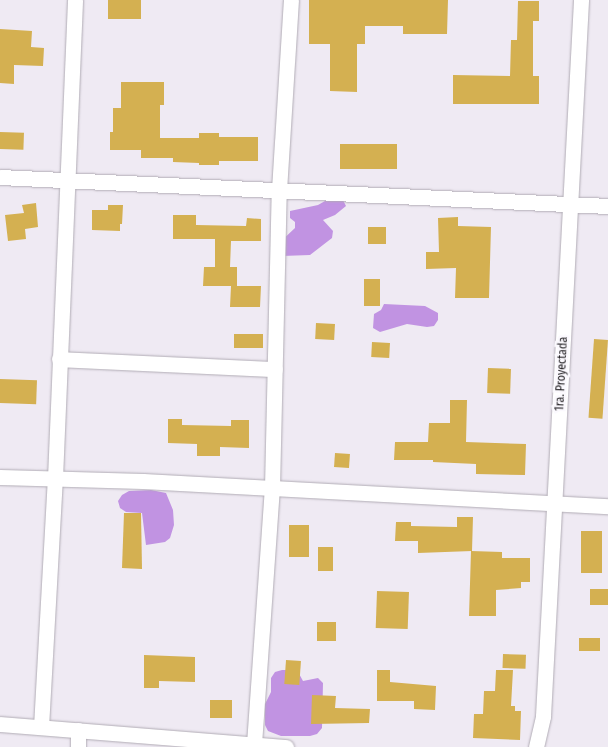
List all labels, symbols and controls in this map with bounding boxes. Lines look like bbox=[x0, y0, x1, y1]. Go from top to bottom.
street label: 1ra. Proyectada bbox=[553, 337, 571, 411]

